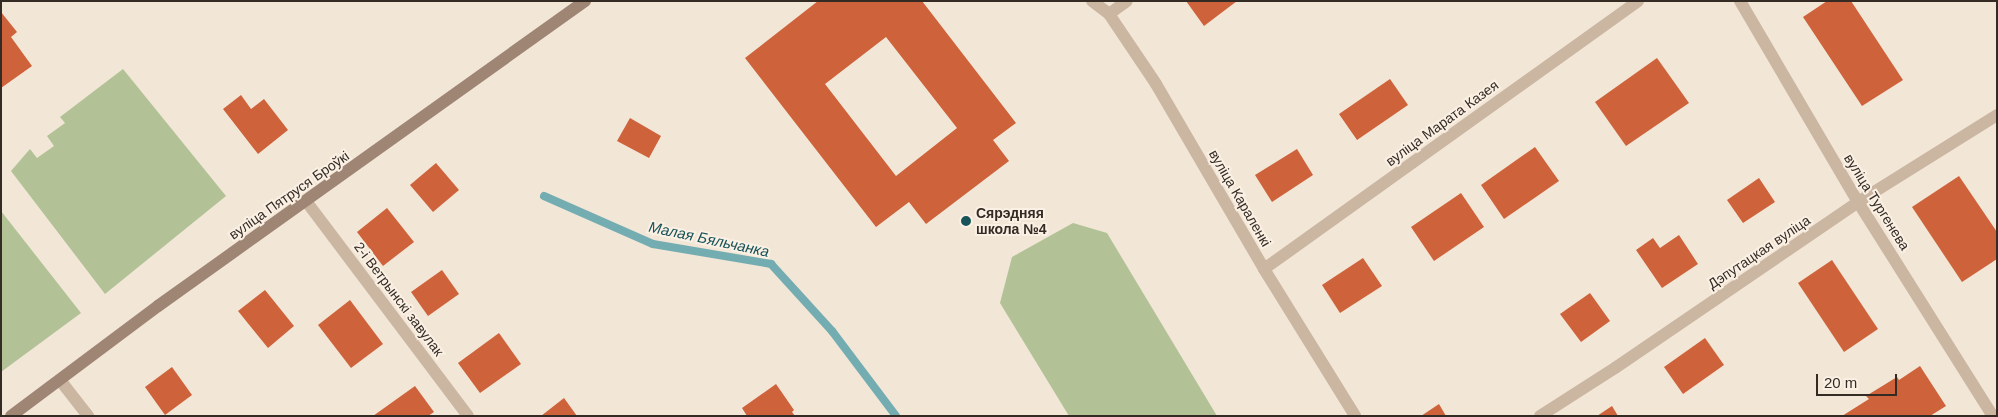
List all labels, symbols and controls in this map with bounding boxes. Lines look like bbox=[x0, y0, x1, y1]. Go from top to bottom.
street label: вуліца Марата Казея bbox=[1382, 77, 1502, 169]
street label: вуліца Пятруся Броўкі bbox=[226, 147, 352, 243]
street label: вуліца Караленкі bbox=[1205, 147, 1275, 249]
street label: вуліца Тургенева bbox=[1841, 151, 1913, 253]
place label: Сярэдняя школа №4 bbox=[976, 205, 1047, 238]
street label: Дэпутацкая вуліца bbox=[1705, 212, 1813, 292]
marker: Сярэдняя школа №4 bbox=[960, 215, 972, 227]
water label: Малая Бяльчанка bbox=[647, 217, 771, 261]
street label: 2-і Ветрынскі завулак bbox=[351, 239, 447, 359]
scale bar bbox=[1818, 364, 1899, 396]
text: 20 m bbox=[1824, 374, 1857, 391]

